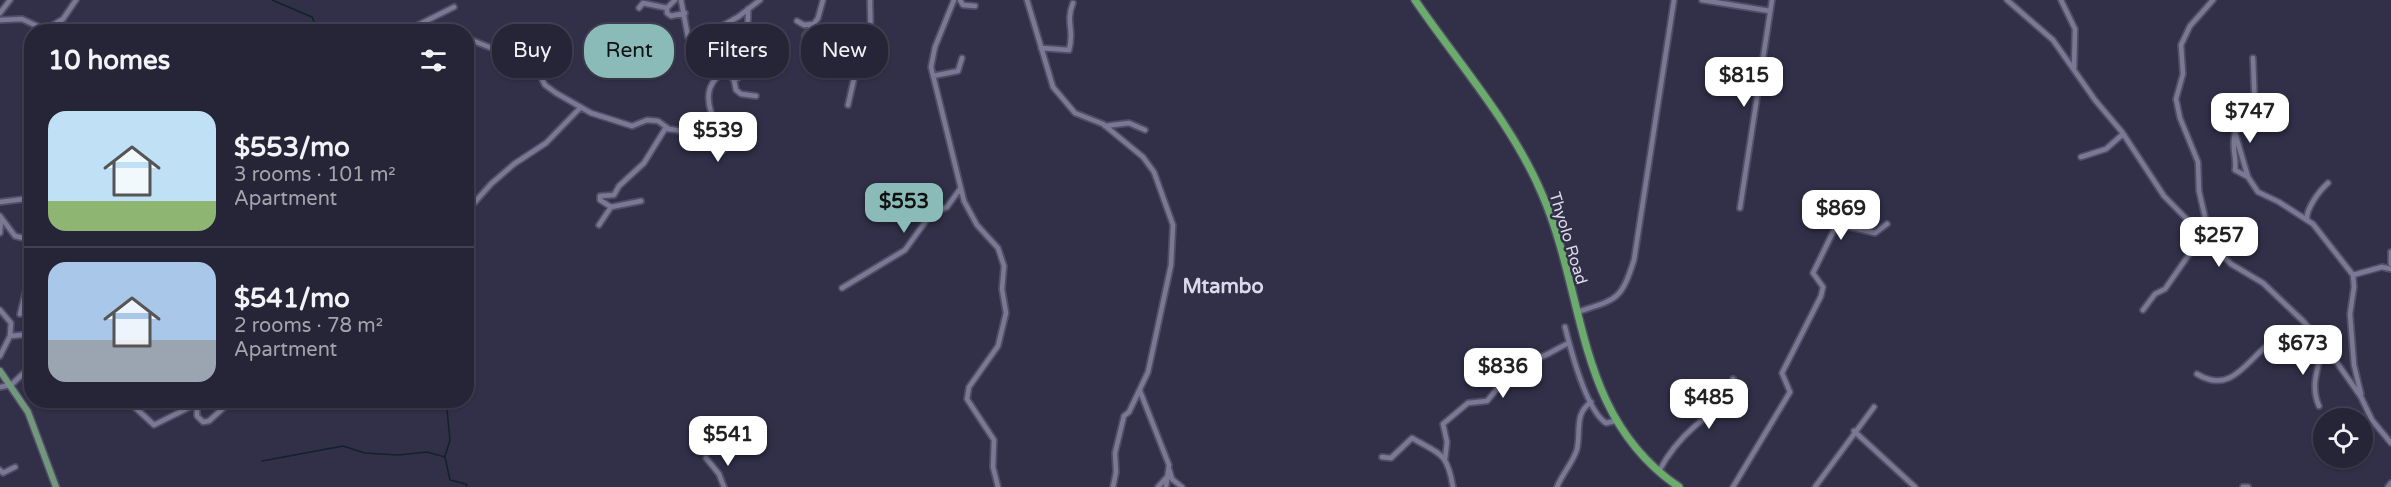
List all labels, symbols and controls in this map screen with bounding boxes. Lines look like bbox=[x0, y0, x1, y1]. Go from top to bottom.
chip: Buy bbox=[492, 24, 572, 78]
chip: Rent bbox=[584, 24, 674, 78]
chip: Filters bbox=[686, 24, 789, 78]
chip: New bbox=[801, 24, 888, 78]
icon: filters bbox=[417, 44, 450, 77]
text: 10 homes bbox=[48, 45, 170, 76]
pin: $815 bbox=[1708, 57, 1780, 108]
text: $815 bbox=[1719, 64, 1769, 88]
pin: $747 bbox=[2214, 93, 2286, 144]
text: $747 bbox=[2225, 100, 2275, 124]
pin: $539 bbox=[682, 112, 754, 163]
text: $539 bbox=[693, 119, 743, 143]
text: $553/mo bbox=[234, 132, 350, 163]
icon: home bbox=[96, 135, 168, 207]
text: 3 rooms · 101 m² bbox=[234, 163, 396, 187]
pin: $553 bbox=[868, 183, 940, 234]
text: Apartment bbox=[234, 187, 337, 211]
text: $553 bbox=[879, 190, 929, 214]
street label: Thyolo Road bbox=[1545, 190, 1592, 287]
pin: $869 bbox=[1805, 190, 1877, 241]
text: $869 bbox=[1816, 197, 1866, 221]
pin: $257 bbox=[2183, 217, 2255, 268]
text: $257 bbox=[2194, 224, 2244, 248]
district label: Mtambo bbox=[1182, 275, 1264, 299]
text: $541/mo bbox=[234, 283, 350, 314]
icon: home bbox=[96, 286, 168, 358]
text: 2 rooms · 78 m² bbox=[234, 314, 383, 338]
pin: $673 bbox=[2267, 325, 2339, 376]
text: $673 bbox=[2278, 332, 2328, 356]
text: Apartment bbox=[234, 338, 337, 362]
pin: $836 bbox=[1467, 348, 1539, 399]
text: $836 bbox=[1478, 355, 1528, 379]
pin: $485 bbox=[1673, 379, 1745, 430]
text: $485 bbox=[1684, 386, 1734, 410]
map controls bbox=[2313, 408, 2373, 468]
button: locate bbox=[2313, 408, 2373, 468]
pin: $541 bbox=[692, 416, 764, 467]
text: $541 bbox=[703, 423, 753, 447]

